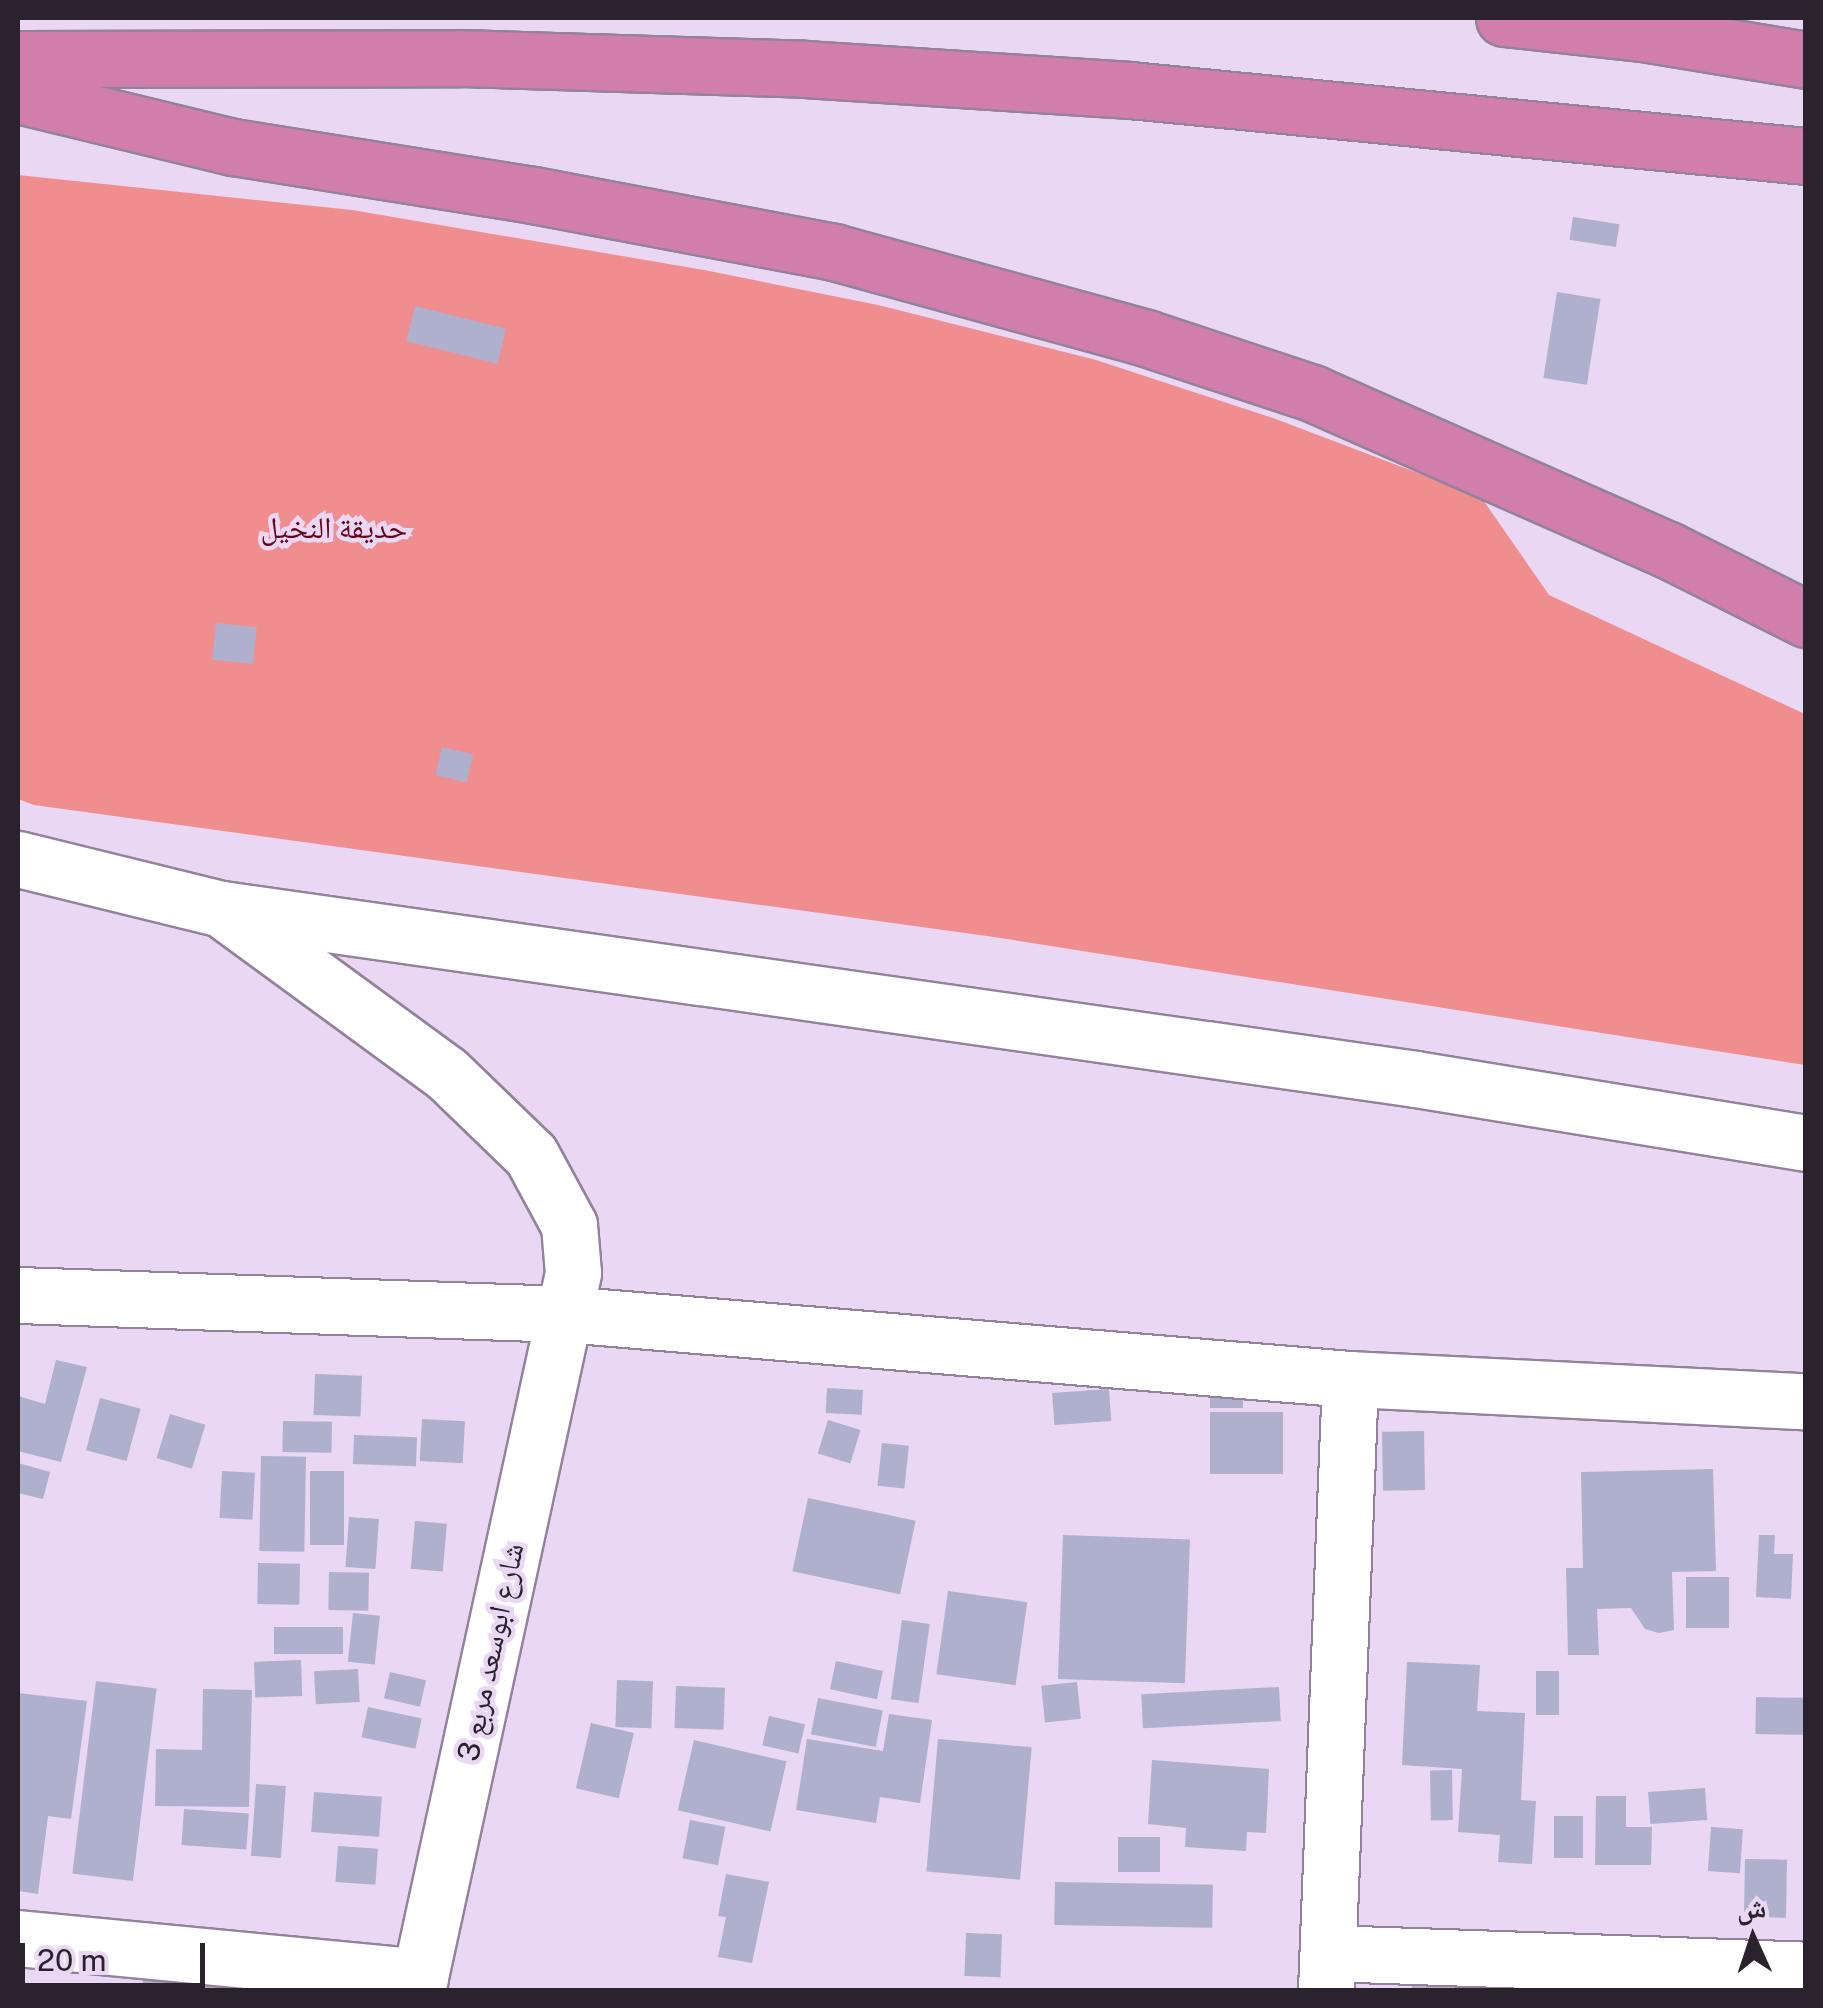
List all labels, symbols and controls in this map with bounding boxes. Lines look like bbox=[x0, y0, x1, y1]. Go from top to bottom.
park label: حديقة النخيل bbox=[261, 509, 407, 545]
street label: شارع ابوسعد مربع 3 bbox=[449, 1540, 531, 1764]
north arrow bbox=[1703, 1888, 1803, 1988]
text: ش bbox=[1736, 1890, 1767, 1925]
scale bar bbox=[25, 1923, 210, 1985]
text: 20 m bbox=[37, 1942, 106, 1978]

